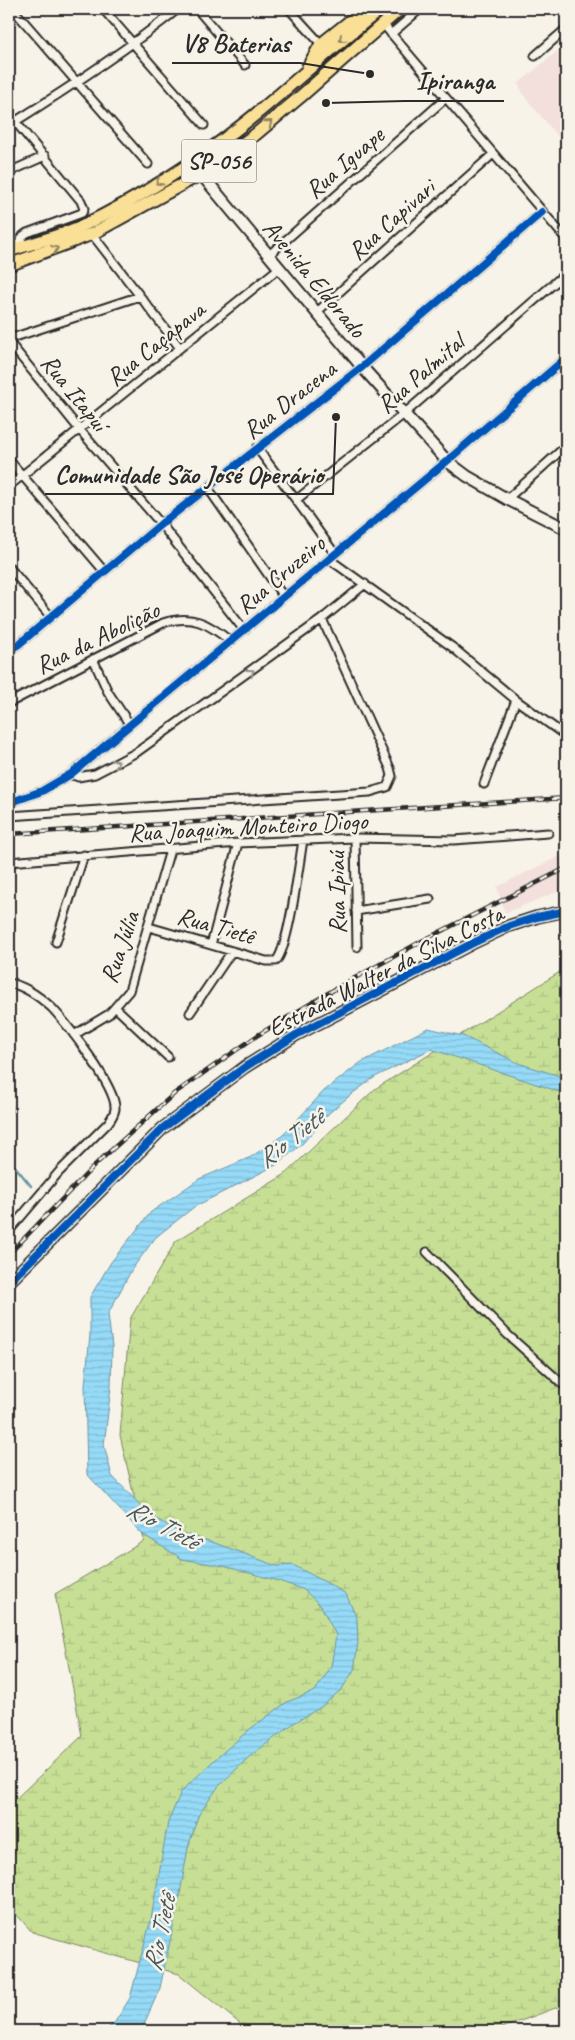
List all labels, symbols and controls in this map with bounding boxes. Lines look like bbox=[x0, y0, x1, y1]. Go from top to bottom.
callout: V8 Baterias bbox=[172, 22, 300, 63]
text: V8 Baterias bbox=[182, 27, 293, 60]
one-way arrow bbox=[339, 33, 348, 42]
callout: Ipiranga bbox=[405, 60, 504, 101]
text: Ipiranga bbox=[416, 64, 496, 97]
street label: Rua Iguape bbox=[299, 118, 392, 206]
one-way arrow bbox=[263, 120, 272, 128]
road number: SP-056 bbox=[182, 140, 256, 182]
street label: Rua Capivari bbox=[341, 170, 444, 267]
one-way arrow bbox=[156, 175, 165, 185]
street label: Avenida Eldorado bbox=[255, 213, 374, 345]
one-way arrow bbox=[50, 245, 59, 255]
street label: Rua Caçapava bbox=[100, 292, 214, 393]
street label: Rua Palmital bbox=[370, 324, 475, 420]
street label: Rua Itapuí bbox=[33, 348, 118, 442]
street label: Rua Dracena bbox=[236, 352, 344, 446]
callout: Comunidade São José Operário bbox=[45, 453, 333, 494]
text: Comunidade São José Operário bbox=[55, 458, 326, 491]
street label: Rua Cruzeiro bbox=[229, 527, 333, 621]
street label: Rua da Abolição bbox=[30, 594, 166, 682]
one-way arrow bbox=[245, 669, 255, 678]
one-way arrow bbox=[111, 759, 120, 769]
street label: Rua Joaquim Monteiro Diogo bbox=[128, 805, 369, 849]
street label: Rua Ipiaú bbox=[320, 850, 354, 935]
street label: Estrada Walter da Silva Costa bbox=[263, 896, 511, 1044]
street label: Rua Tietê bbox=[174, 900, 261, 953]
street label: Rua Júlia bbox=[93, 905, 148, 987]
water label: Rio Tietê bbox=[250, 1098, 336, 1175]
water label: Rio Tietê bbox=[121, 1492, 210, 1560]
water label: Rio Tietê bbox=[135, 1886, 185, 1974]

